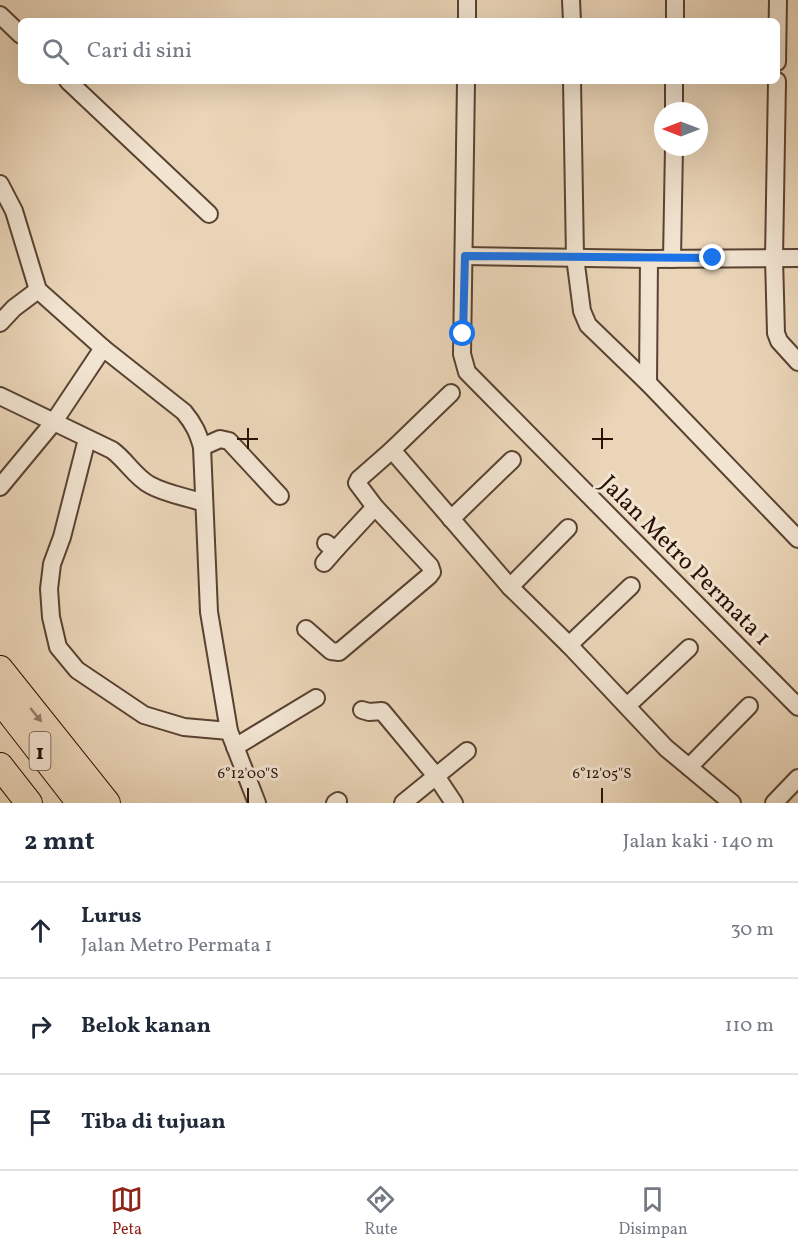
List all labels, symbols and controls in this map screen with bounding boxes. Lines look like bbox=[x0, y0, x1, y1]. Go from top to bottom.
search box bbox=[18, 18, 780, 84]
icon: search bbox=[39, 35, 72, 68]
text: Cari di sini bbox=[87, 36, 192, 67]
north arrow bbox=[654, 102, 708, 156]
route end bbox=[699, 244, 725, 270]
route start bbox=[449, 320, 475, 346]
street label: Jalan Metro Permata 1 bbox=[591, 468, 778, 655]
one-way arrow bbox=[30, 707, 42, 722]
road number: 1 bbox=[30, 732, 51, 770]
text: 6°12'00"S bbox=[217, 764, 279, 785]
text: 6°12'05"S bbox=[572, 764, 632, 785]
text: 2 mnt bbox=[24, 824, 95, 860]
text: Jalan kaki · 140 m bbox=[623, 828, 774, 856]
text: Lurus bbox=[81, 901, 142, 932]
icon: ahead bbox=[24, 914, 57, 947]
text: 30 m bbox=[730, 916, 774, 944]
text: Jalan Metro Permata 1 bbox=[81, 932, 272, 960]
icon: right bbox=[24, 1010, 57, 1043]
text: Belok kanan bbox=[81, 1011, 211, 1042]
text: 110 m bbox=[725, 1012, 774, 1040]
icon: arrive bbox=[24, 1106, 57, 1139]
text: Tiba di tujuan bbox=[81, 1107, 226, 1138]
tab: Peta bbox=[110, 1183, 143, 1241]
tab: Rute bbox=[364, 1183, 397, 1241]
tab: Disimpan bbox=[618, 1183, 687, 1241]

